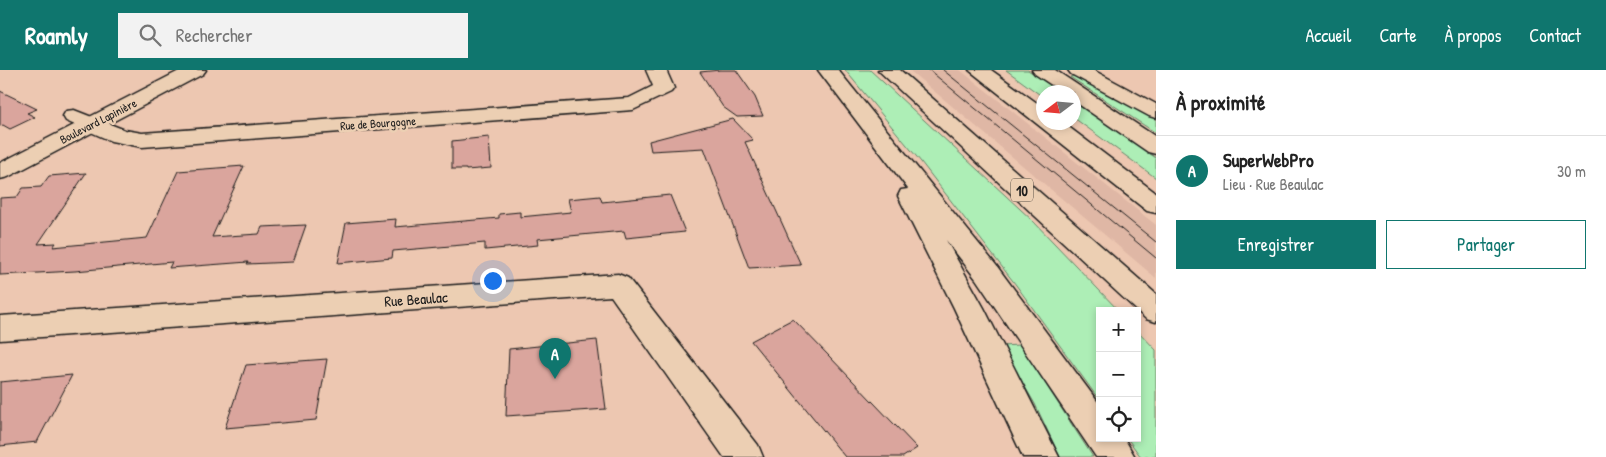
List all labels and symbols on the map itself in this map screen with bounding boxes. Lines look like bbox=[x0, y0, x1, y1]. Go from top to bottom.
north arrow bbox=[1036, 85, 1081, 130]
street label: Boulevard Lapinière bbox=[56, 94, 140, 148]
street label: Rue de Bourgogne bbox=[339, 112, 417, 134]
road number: 10 bbox=[1011, 178, 1033, 202]
your location bbox=[480, 268, 506, 294]
street label: Rue Beaulac bbox=[384, 286, 449, 312]
pin: A bbox=[539, 338, 571, 379]

